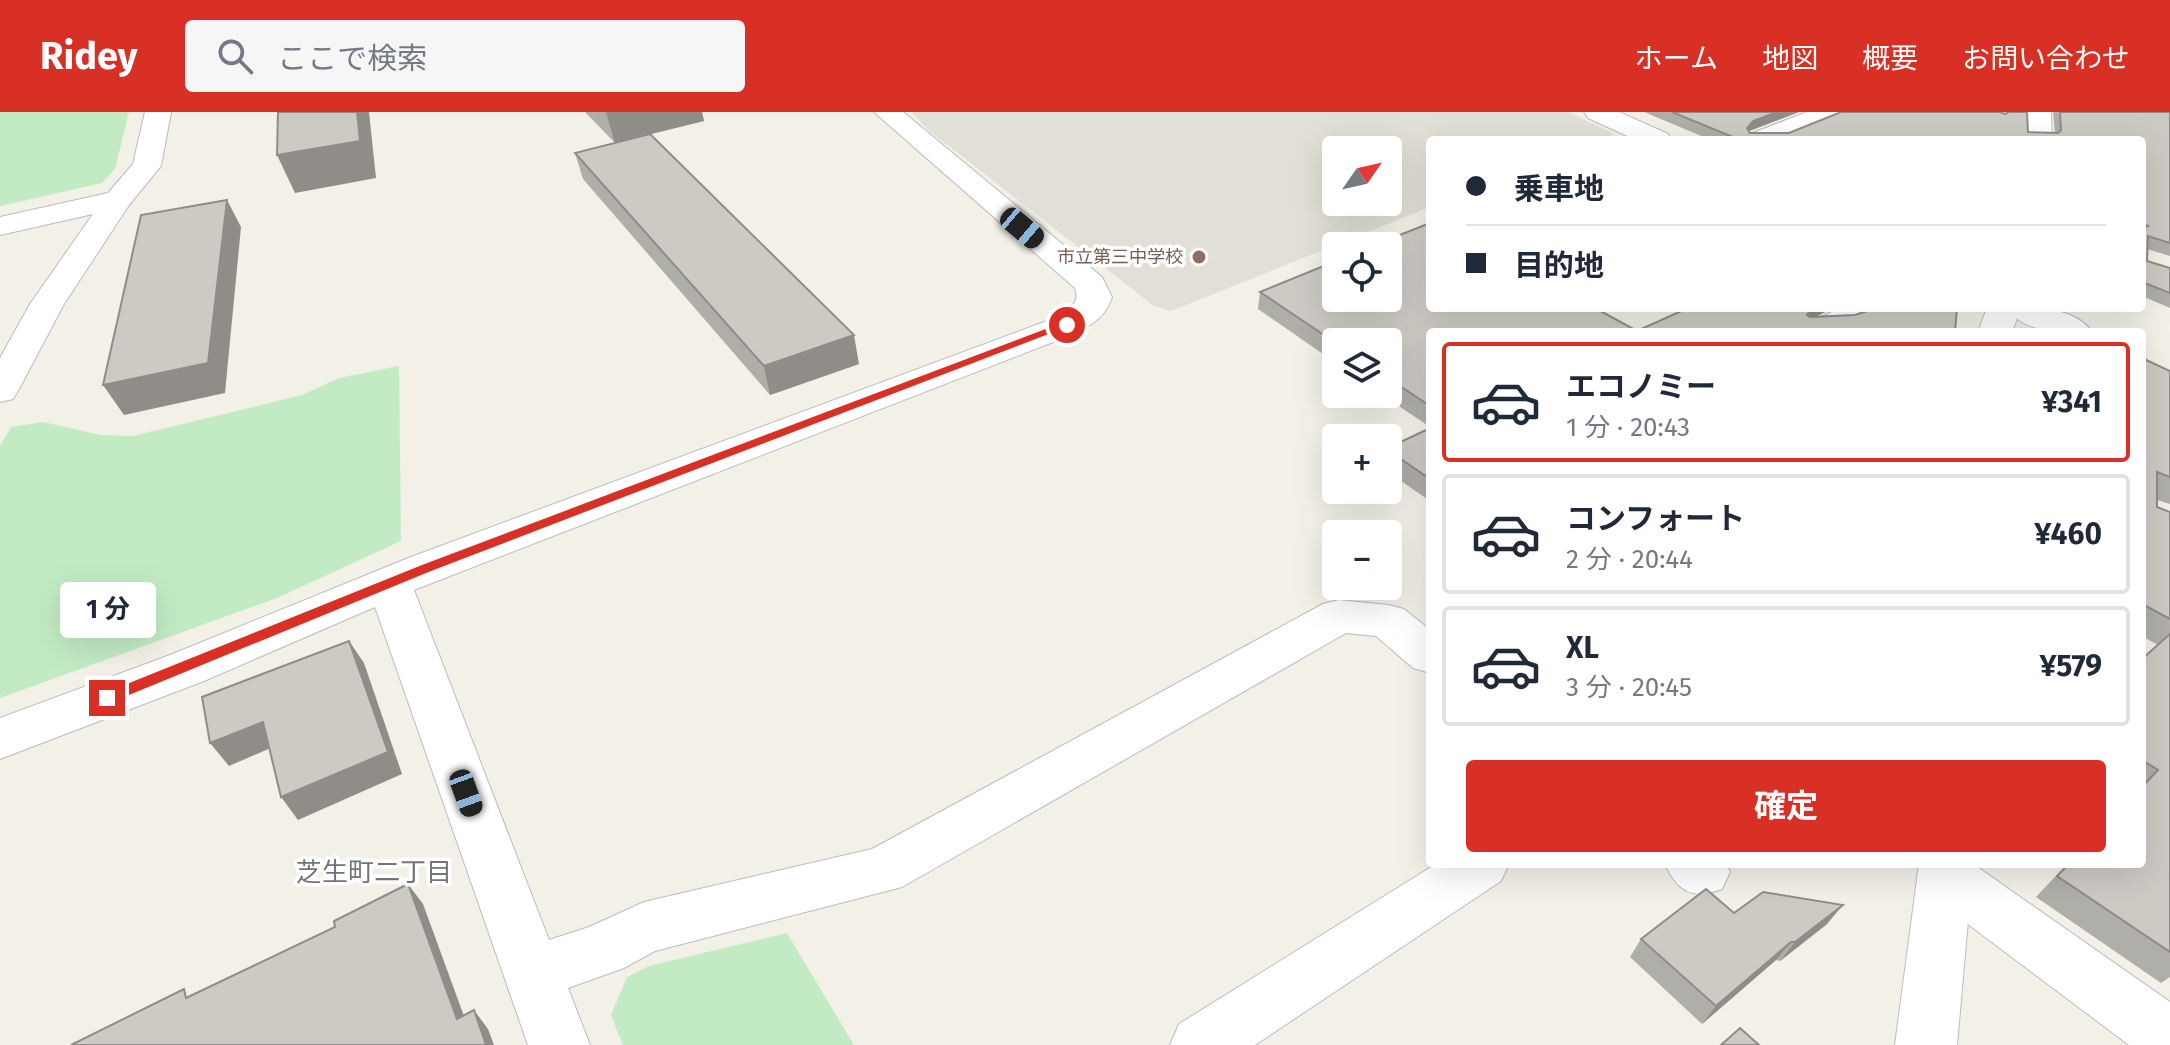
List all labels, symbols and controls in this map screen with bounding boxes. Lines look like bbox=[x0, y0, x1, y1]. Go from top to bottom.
search box bbox=[185, 20, 745, 92]
text: Ridey bbox=[40, 33, 137, 79]
icon: search bbox=[213, 34, 257, 78]
text: ここで検索 bbox=[277, 41, 427, 77]
text: ホーム bbox=[1635, 42, 1718, 75]
text: 地図 bbox=[1762, 42, 1818, 75]
text: 概要 bbox=[1862, 42, 1918, 75]
text: お問い合わせ bbox=[1962, 42, 2130, 75]
north arrow bbox=[1322, 136, 1402, 216]
map controls bbox=[1322, 136, 1402, 600]
text: 乗車地 bbox=[1514, 171, 1604, 207]
car bbox=[996, 203, 1048, 253]
button: locate bbox=[1322, 232, 1402, 312]
place label: 市立第三中学校 bbox=[1057, 246, 1183, 268]
marker: 市立第三中学校 bbox=[1190, 248, 1208, 266]
text: 目的地 bbox=[1514, 248, 1604, 284]
route start bbox=[1049, 307, 1085, 343]
button: layers bbox=[1322, 328, 1402, 408]
icon: car bbox=[1470, 366, 1542, 438]
text: エコノミー bbox=[1566, 369, 1716, 405]
text: ¥341 bbox=[2041, 384, 2102, 420]
text: 1 分 · 20:43 bbox=[1566, 412, 1690, 443]
button: + bbox=[1322, 424, 1402, 504]
icon: car bbox=[1470, 498, 1542, 570]
text: コンフォート bbox=[1566, 501, 1745, 537]
text: ¥460 bbox=[2034, 516, 2102, 552]
button: − bbox=[1322, 520, 1402, 600]
text: 2 分 · 20:44 bbox=[1566, 544, 1693, 575]
callout: 1 分 bbox=[59, 582, 155, 638]
text: 1 分 bbox=[86, 594, 130, 625]
icon: car bbox=[1470, 630, 1542, 702]
text: XL bbox=[1566, 630, 1599, 666]
text: ¥579 bbox=[2040, 648, 2102, 684]
text: 3 分 · 20:45 bbox=[1566, 672, 1692, 703]
route end bbox=[89, 680, 125, 716]
button: 確定 bbox=[1466, 760, 2106, 852]
car bbox=[447, 766, 485, 820]
district label: 芝生町二丁目 bbox=[296, 857, 452, 888]

